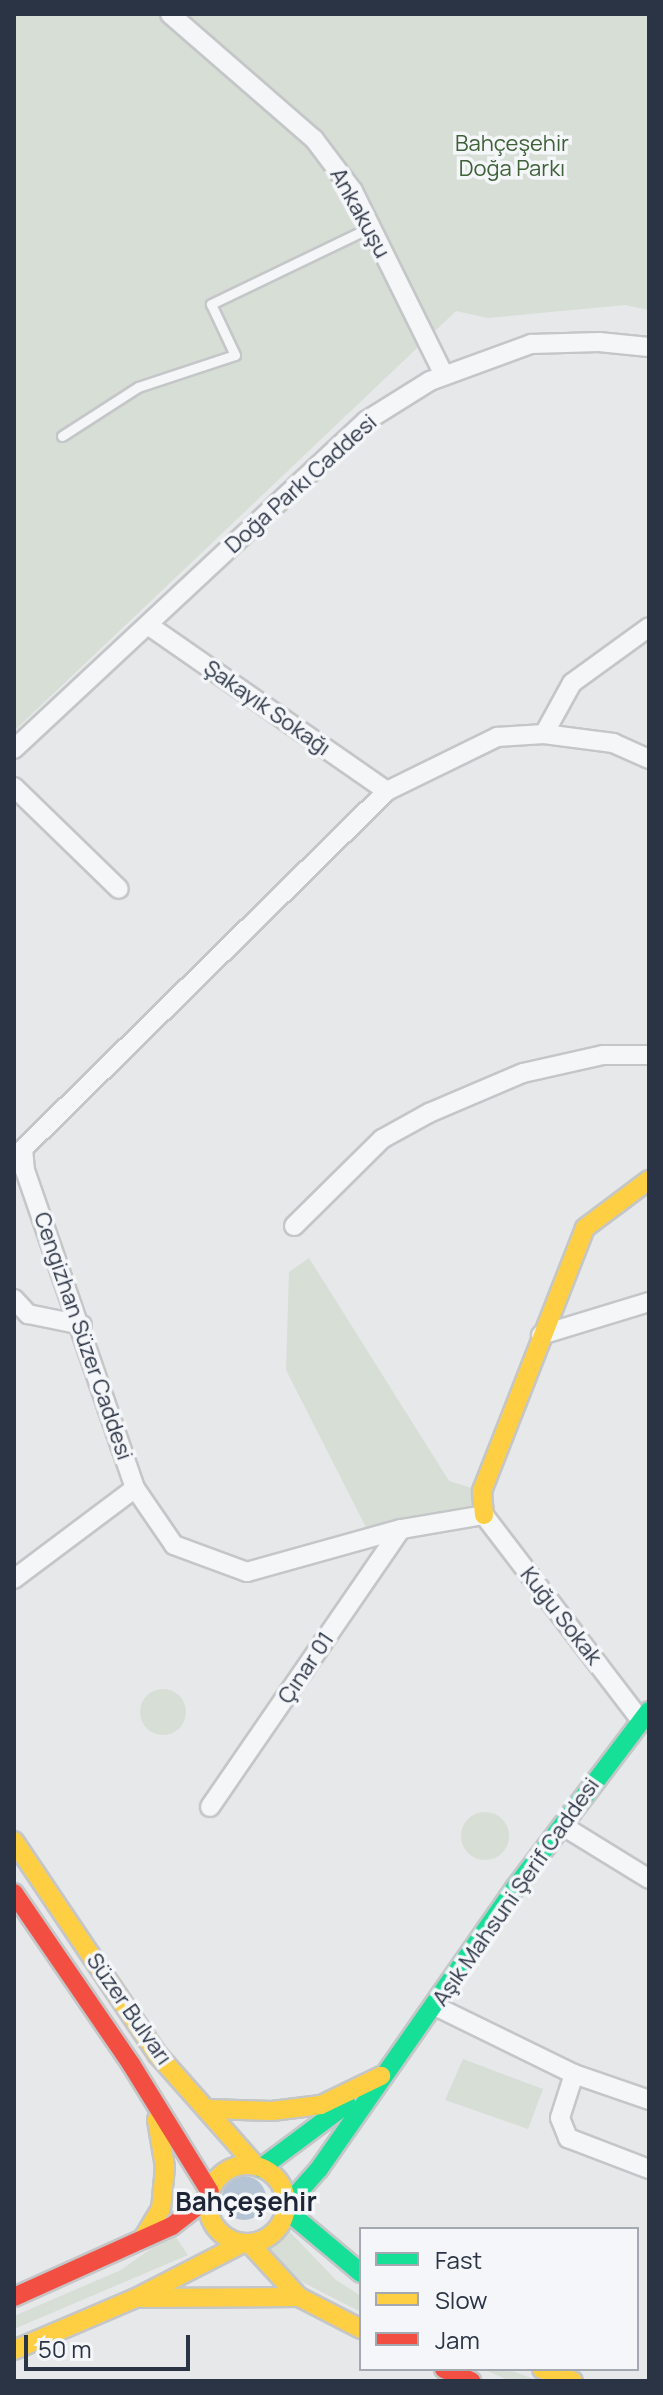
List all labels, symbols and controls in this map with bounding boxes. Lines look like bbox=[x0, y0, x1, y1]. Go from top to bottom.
park label: Bahçeşehir Doğa Parkı bbox=[455, 130, 569, 182]
street label: Ankakuşu bbox=[325, 163, 395, 263]
street label: Doğa Parkı Caddesi bbox=[220, 409, 382, 559]
street label: Şakayık Sokağı bbox=[199, 655, 335, 761]
street label: Cengizhan Süzer Caddesi bbox=[28, 1209, 138, 1463]
street label: Kuğu Sokak bbox=[515, 1562, 607, 1670]
street label: Çınar 01 bbox=[273, 1627, 339, 1709]
street label: Aşık Mahsuni Şerif Caddesi bbox=[427, 1773, 605, 2011]
street label: Süzer Bulvarı bbox=[81, 1948, 177, 2070]
district label: Bahçeşehir bbox=[175, 2186, 317, 2218]
legend bbox=[359, 2227, 639, 2371]
text: Fast bbox=[435, 2243, 482, 2276]
text: Slow bbox=[435, 2283, 488, 2316]
scale bar bbox=[28, 2319, 194, 2369]
text: Jam bbox=[435, 2323, 480, 2356]
text: 50 m bbox=[38, 2332, 92, 2365]

